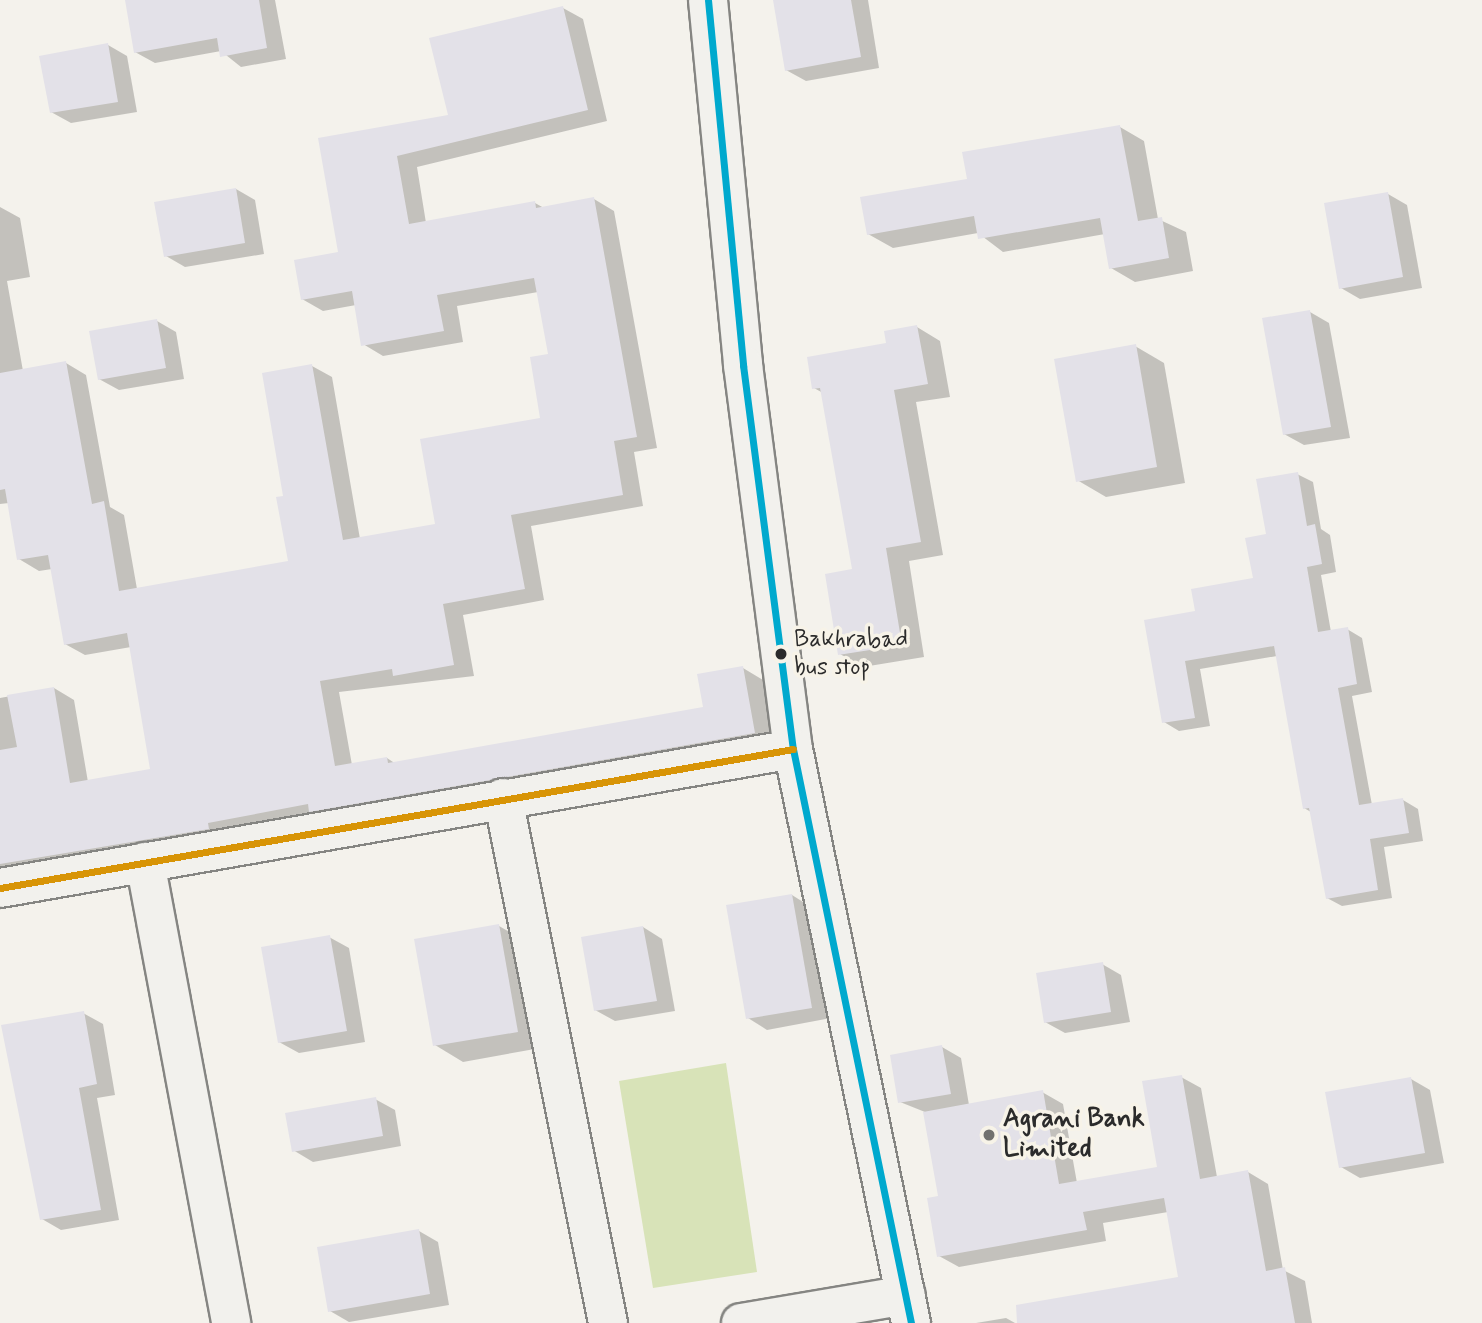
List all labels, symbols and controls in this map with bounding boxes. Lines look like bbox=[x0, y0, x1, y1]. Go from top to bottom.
place label: Bakhrabad bus stop bbox=[794, 626, 908, 682]
marker: Bakhrabad bus stop bbox=[774, 647, 788, 661]
place label: Agrani Bank Limited bbox=[1003, 1104, 1145, 1166]
marker: Agrani Bank Limited bbox=[981, 1127, 997, 1143]

